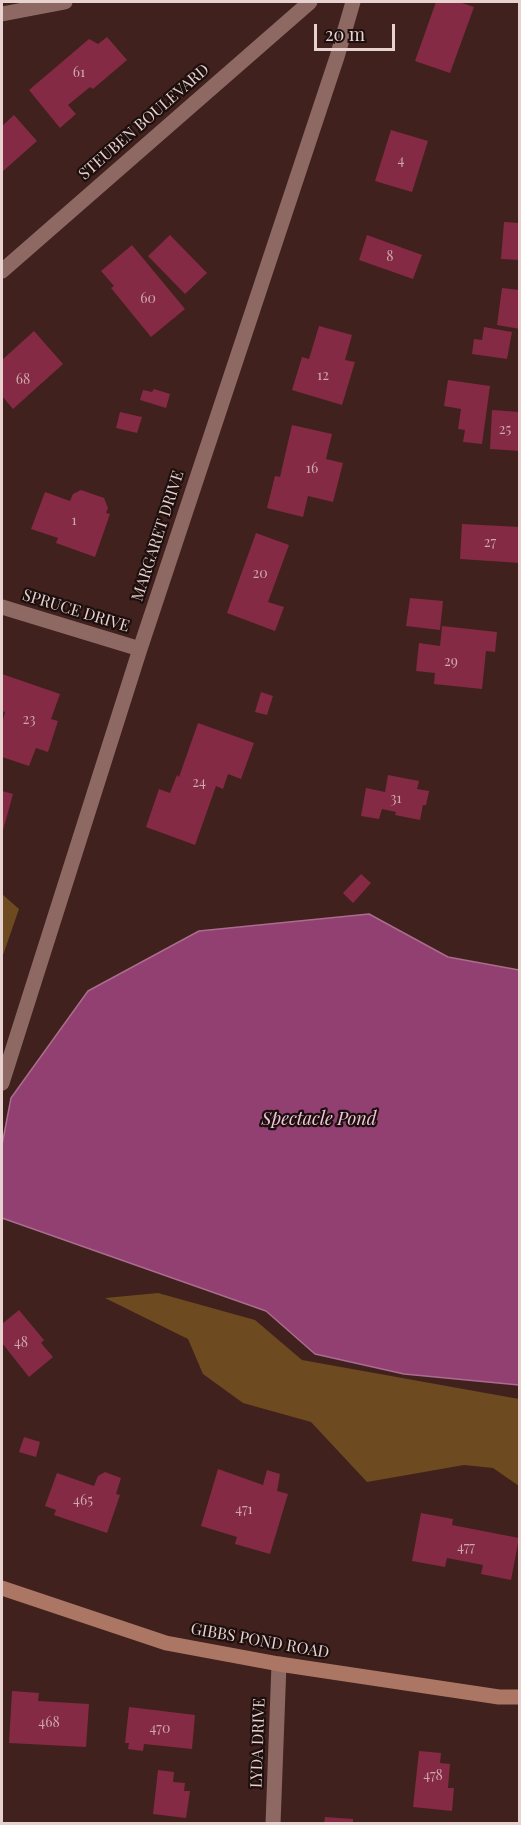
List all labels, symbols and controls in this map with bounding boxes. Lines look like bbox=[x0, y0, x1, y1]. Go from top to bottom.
scale bar bbox=[317, 12, 398, 50]
text: 20 m bbox=[325, 22, 365, 46]
street label: STEUBEN BOULEVARD bbox=[75, 60, 213, 184]
house number: 61 bbox=[73, 65, 85, 81]
house number: 4 bbox=[398, 153, 404, 169]
house number: 8 bbox=[386, 249, 394, 265]
house number: 60 bbox=[140, 291, 156, 307]
house number: 12 bbox=[317, 368, 329, 384]
house number: 68 bbox=[16, 372, 30, 388]
house number: 25 bbox=[499, 422, 511, 438]
house number: 16 bbox=[306, 461, 318, 477]
street label: MARGARET DRIVE bbox=[128, 468, 188, 604]
house number: 1 bbox=[71, 513, 77, 529]
house number: 27 bbox=[484, 535, 496, 551]
house number: 20 bbox=[252, 566, 268, 582]
street label: SPRUCE DRIVE bbox=[20, 586, 132, 636]
house number: 29 bbox=[444, 654, 458, 670]
house number: 23 bbox=[22, 712, 36, 728]
house number: 24 bbox=[192, 775, 206, 791]
house number: 31 bbox=[390, 791, 402, 807]
water label: Spectacle Pond bbox=[261, 1108, 377, 1130]
house number: 48 bbox=[14, 1335, 28, 1351]
house number: 465 bbox=[73, 1493, 93, 1509]
house number: 471 bbox=[235, 1502, 253, 1518]
house number: 477 bbox=[457, 1540, 475, 1556]
street label: GIBBS POND ROAD bbox=[189, 1619, 331, 1663]
street label: LYDA DRIVE bbox=[247, 1698, 269, 1788]
house number: 468 bbox=[38, 1715, 60, 1731]
house number: 470 bbox=[150, 1721, 170, 1737]
house number: 478 bbox=[423, 1768, 443, 1784]

